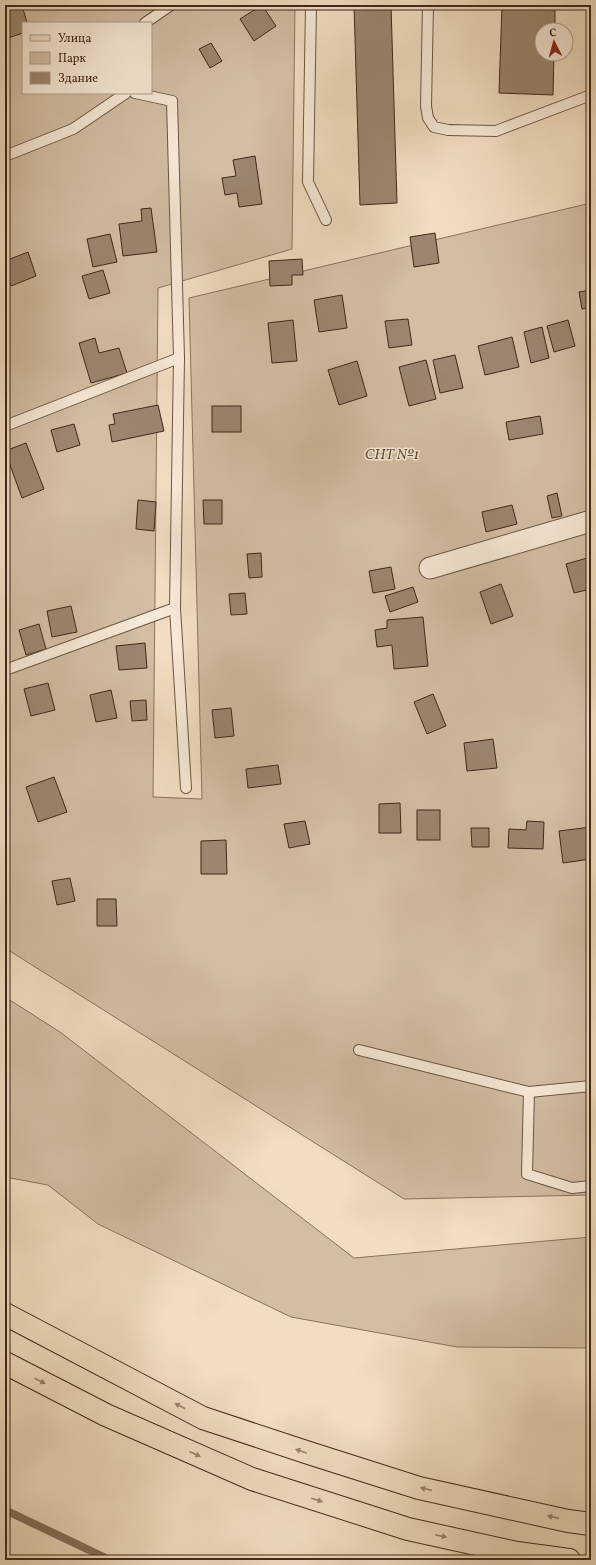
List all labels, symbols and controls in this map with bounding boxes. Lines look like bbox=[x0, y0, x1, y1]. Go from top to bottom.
legend bbox=[22, 22, 152, 94]
north arrow bbox=[534, 22, 574, 62]
text: С bbox=[549, 26, 557, 41]
text: Улица bbox=[58, 31, 91, 47]
text: Парк bbox=[58, 51, 86, 67]
text: Здание bbox=[58, 71, 98, 87]
park label: СНТ №1 bbox=[365, 445, 420, 466]
one-way arrow bbox=[34, 1378, 45, 1384]
one-way arrow bbox=[174, 1402, 186, 1409]
one-way arrow bbox=[295, 1448, 307, 1454]
one-way arrow bbox=[189, 1451, 201, 1458]
one-way arrow bbox=[420, 1485, 432, 1491]
one-way arrow bbox=[311, 1497, 323, 1503]
one-way arrow bbox=[546, 1514, 559, 1520]
one-way arrow bbox=[435, 1534, 448, 1540]

